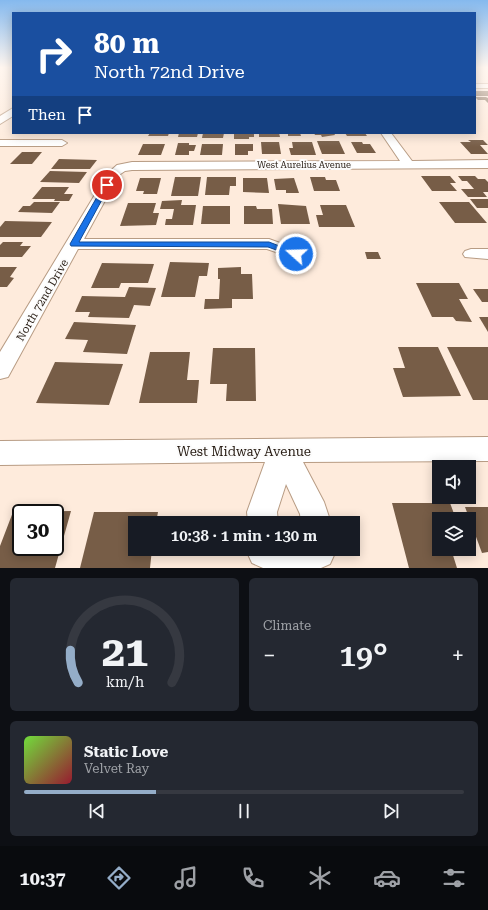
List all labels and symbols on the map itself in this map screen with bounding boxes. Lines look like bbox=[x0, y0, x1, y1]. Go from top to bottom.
street label: West Aurelius Avenue bbox=[257, 160, 351, 170]
pin bbox=[90, 168, 124, 202]
position arrow bbox=[275, 233, 317, 275]
street label: North 72nd Drive bbox=[14, 257, 71, 343]
street label: West Midway Avenue bbox=[177, 444, 311, 459]
speed limit sign: 30 bbox=[12, 504, 64, 556]

